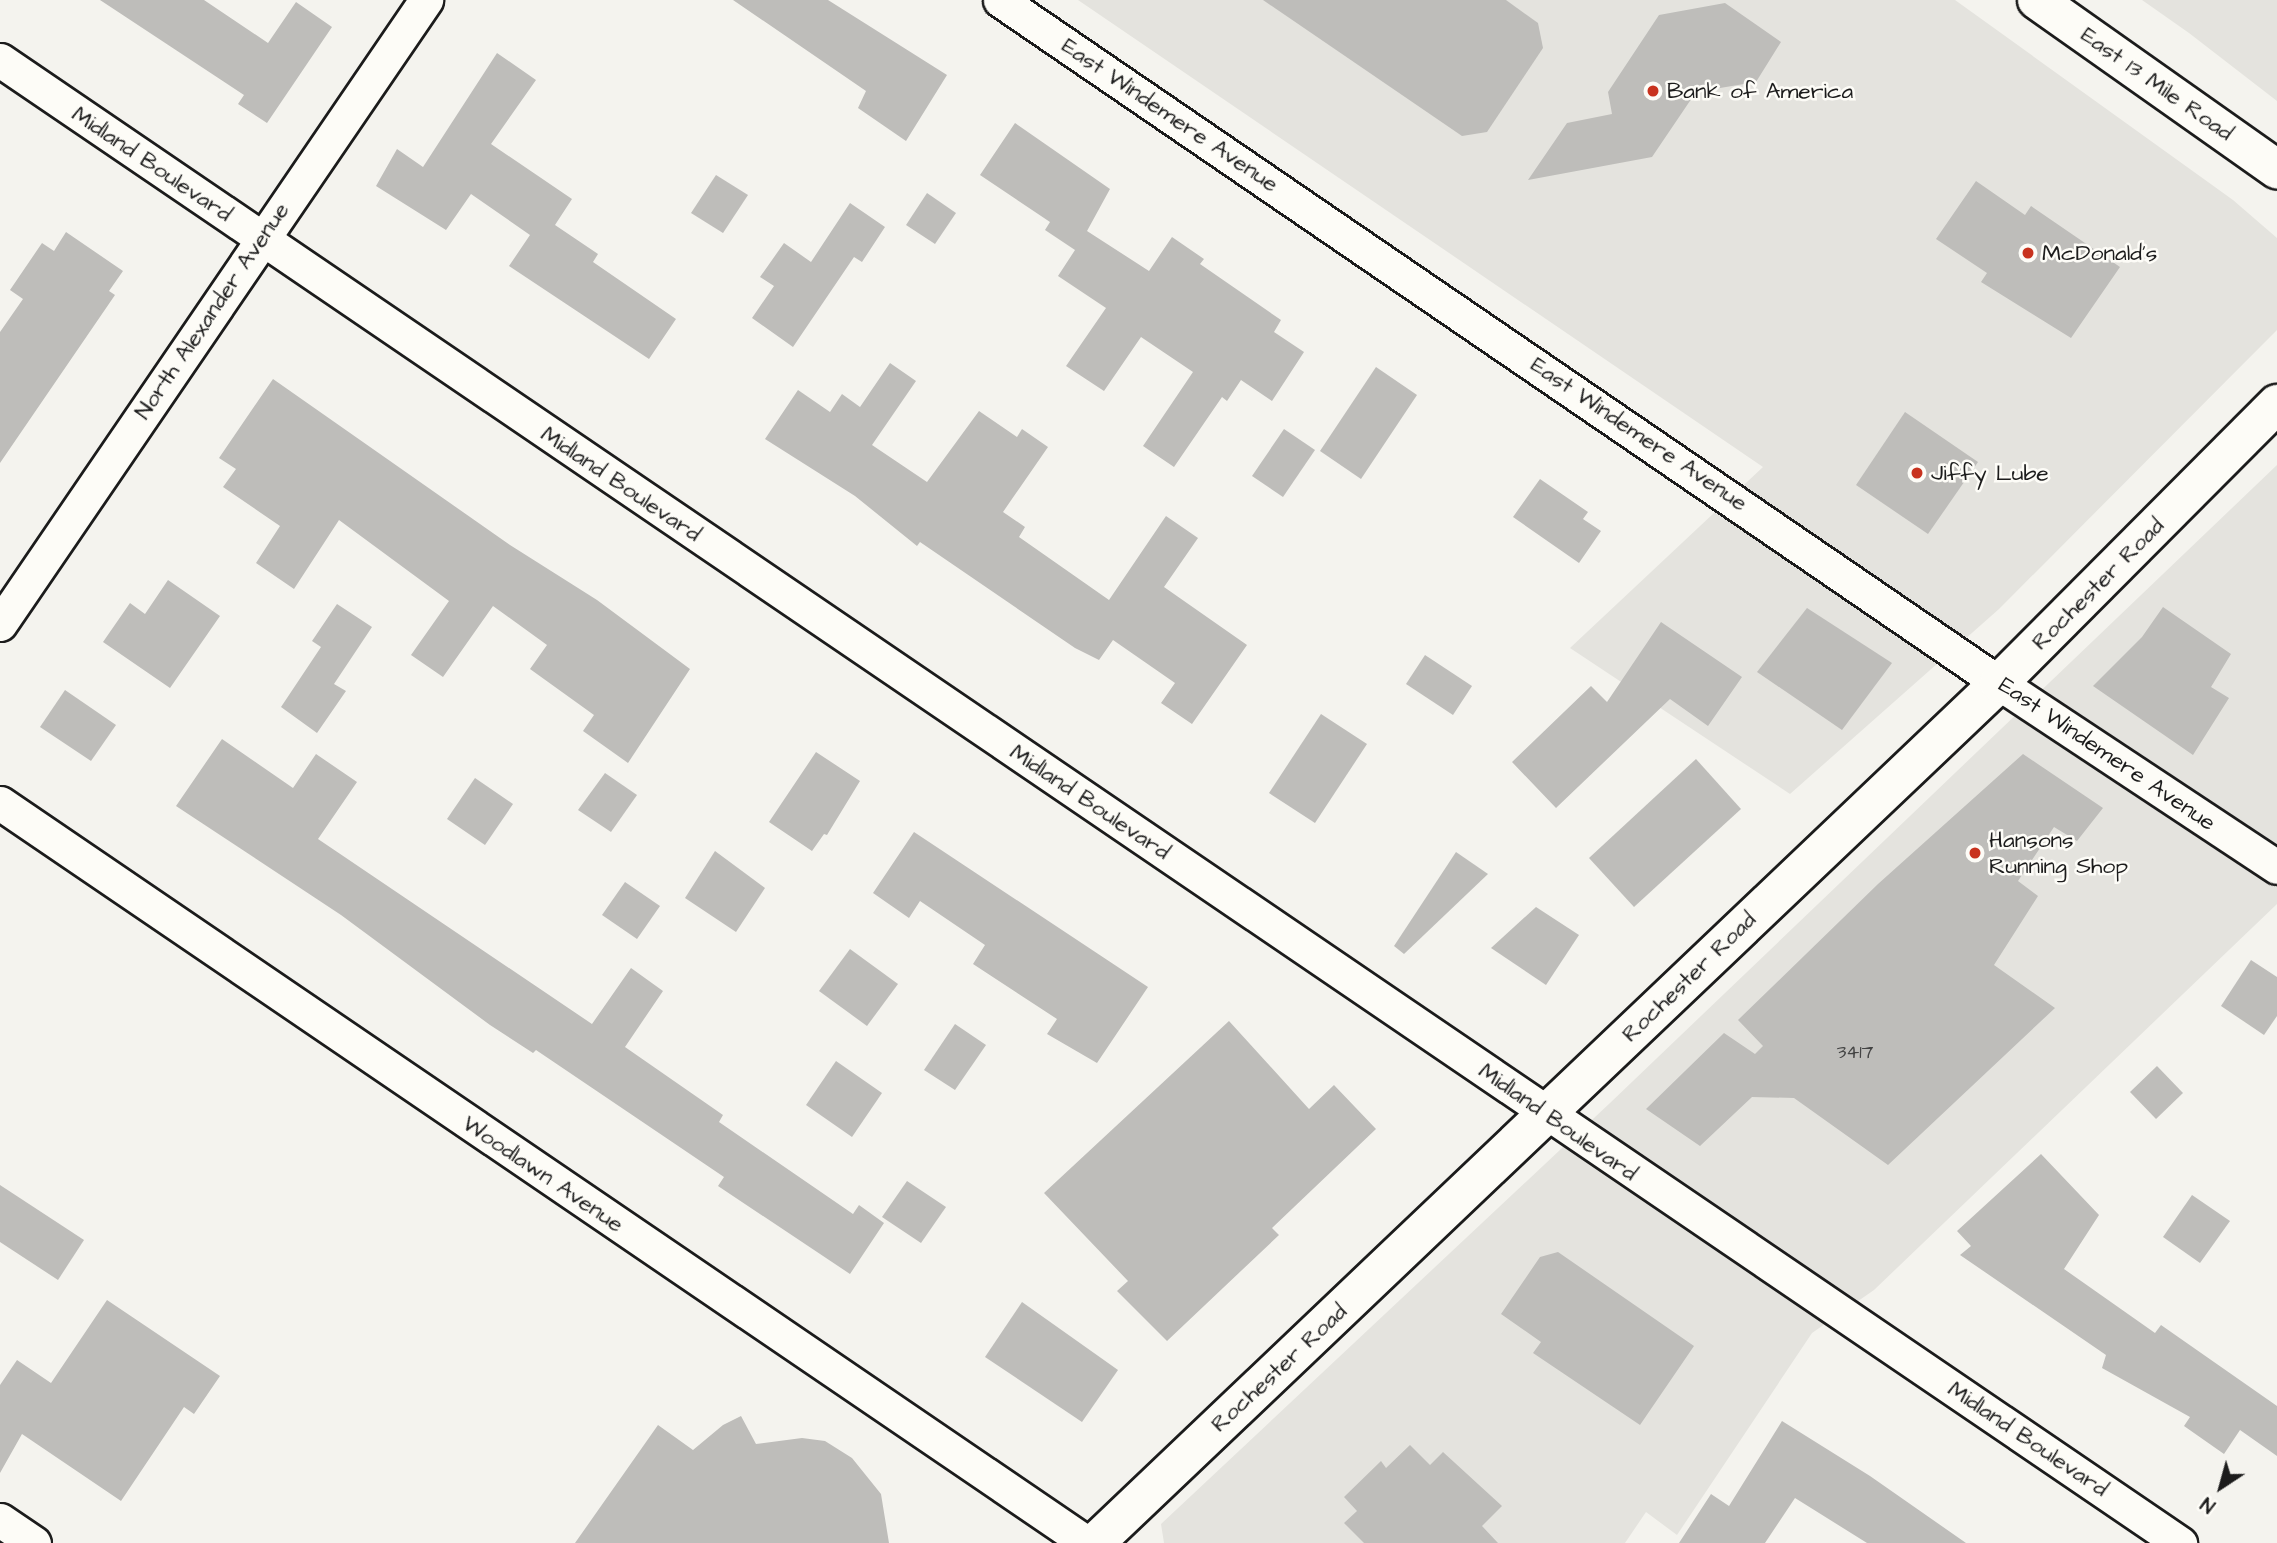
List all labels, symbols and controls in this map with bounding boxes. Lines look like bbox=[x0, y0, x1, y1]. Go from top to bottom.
street label: East 13 Mile Road bbox=[2075, 21, 2239, 147]
street label: East Windemere Avenue bbox=[1056, 32, 1284, 198]
place label: Bank of America bbox=[1667, 77, 1853, 105]
marker: Bank of America bbox=[1645, 83, 1661, 99]
street label: Midland Boulevard bbox=[67, 100, 237, 228]
street label: North Alexander Avenue bbox=[129, 197, 295, 425]
place label: McDonald's bbox=[2042, 239, 2157, 267]
marker: McDonald's bbox=[2020, 245, 2036, 261]
street label: East Windemere Avenue bbox=[1525, 351, 1753, 517]
street label: Midland Boulevard bbox=[536, 420, 706, 548]
place label: Jiffy Lube bbox=[1931, 459, 2049, 487]
marker: Jiffy Lube bbox=[1909, 465, 1925, 481]
street label: Rochester Road bbox=[2026, 512, 2170, 656]
street label: East Windemere Avenue bbox=[1993, 671, 2221, 837]
street label: Midland Boulevard bbox=[1005, 738, 1175, 866]
place label: Hansons Running Shop bbox=[1989, 826, 2128, 880]
marker: Hansons Running Shop bbox=[1967, 845, 1983, 861]
street label: Rochester Road bbox=[1616, 906, 1762, 1048]
house number: 3417 bbox=[1837, 1042, 1873, 1064]
street label: Midland Boulevard bbox=[1473, 1057, 1643, 1187]
street label: Woodlawn Avenue bbox=[457, 1110, 629, 1238]
street label: Rochester Road bbox=[1205, 1298, 1353, 1438]
street label: Midland Boulevard bbox=[1943, 1375, 2113, 1503]
north arrow bbox=[2186, 1452, 2256, 1522]
text: N bbox=[2196, 1490, 2221, 1519]

